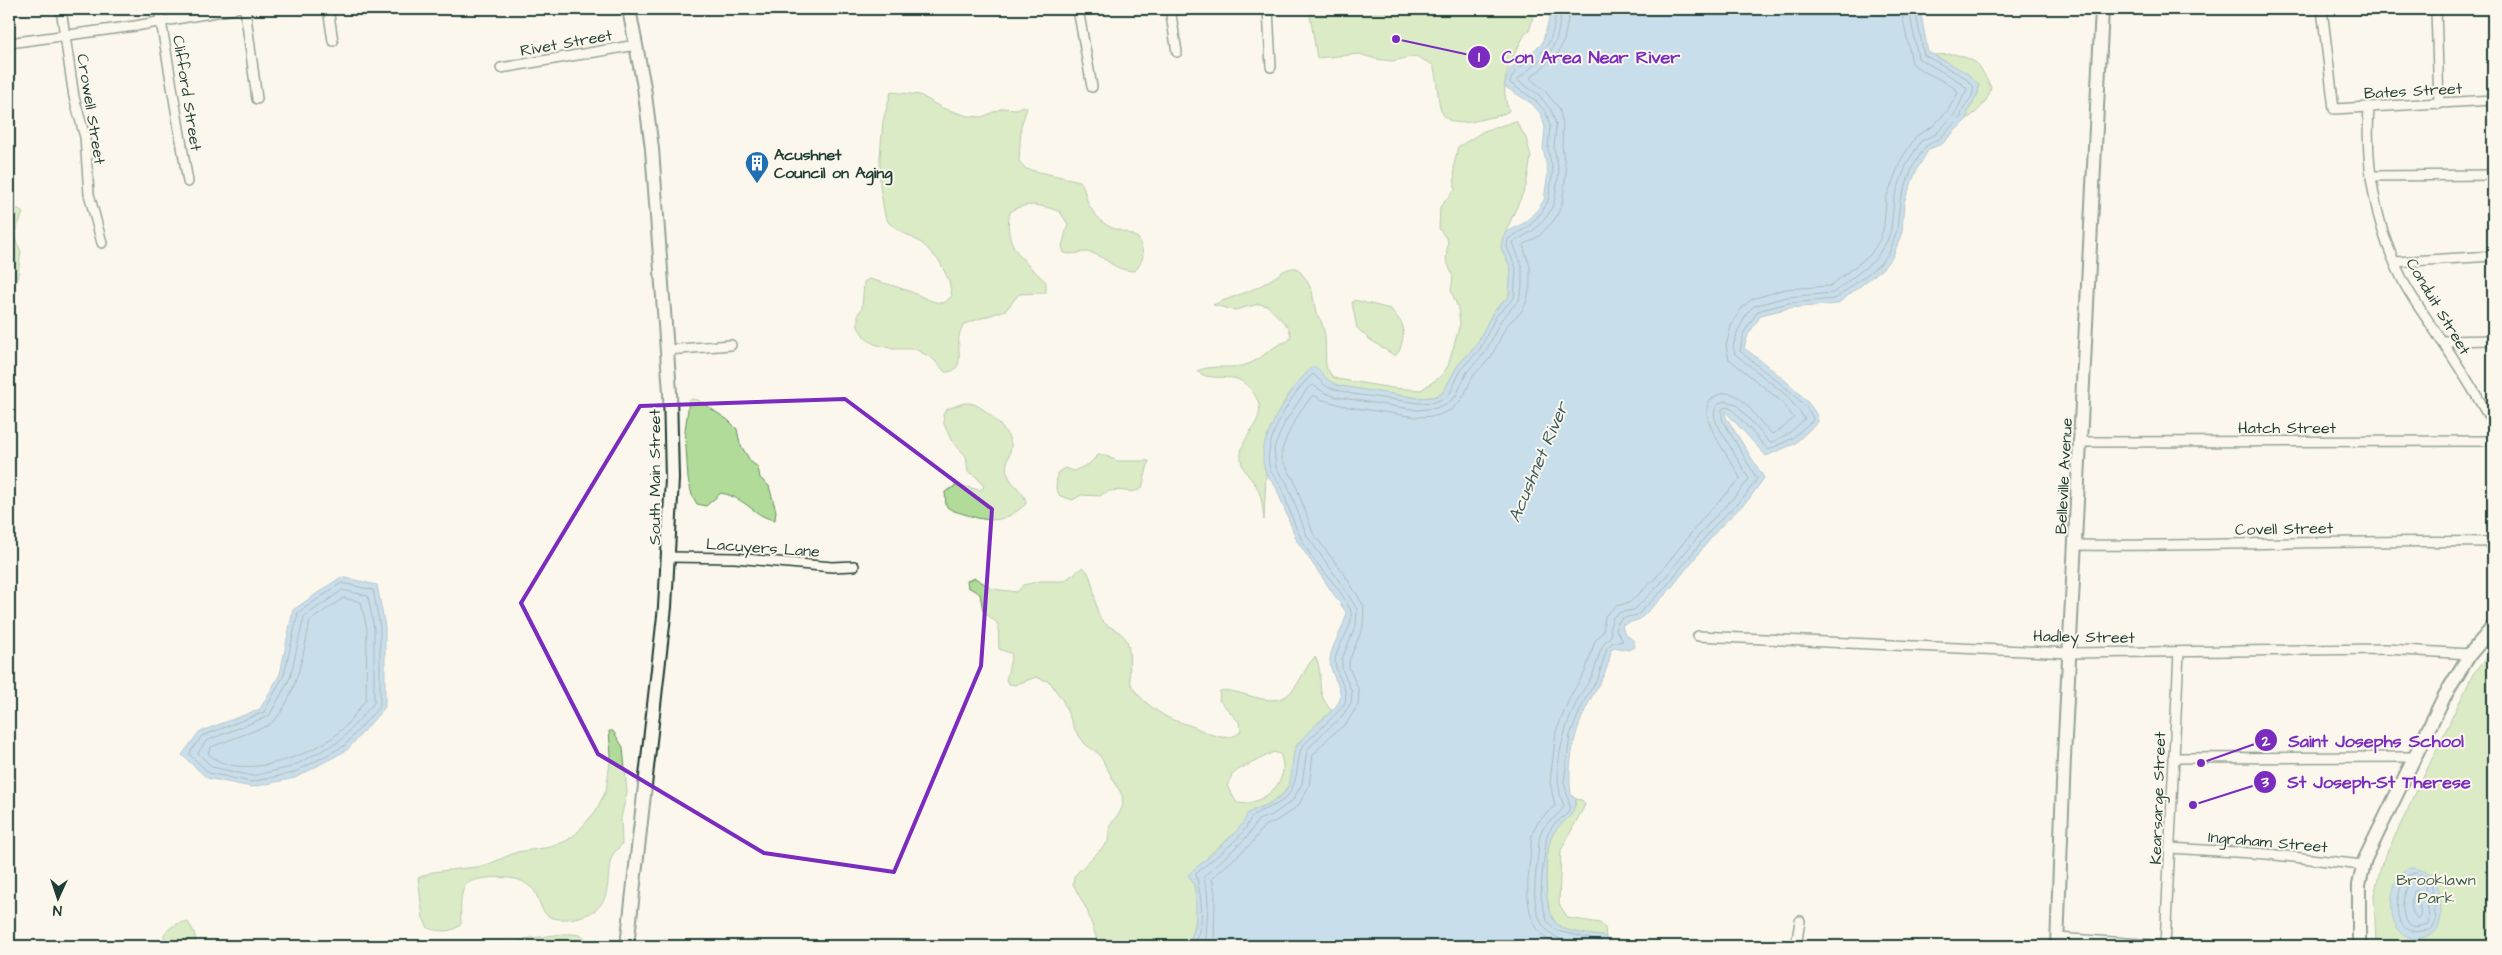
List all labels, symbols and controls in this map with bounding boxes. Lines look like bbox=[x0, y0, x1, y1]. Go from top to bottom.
street label: Rivet Street bbox=[518, 24, 614, 62]
street label: Clifford Street bbox=[167, 34, 207, 153]
callout: Con Area Near River bbox=[1467, 41, 1690, 74]
text: Con Area Near River bbox=[1502, 45, 1680, 70]
text: 1 bbox=[1478, 47, 1480, 68]
street label: Crowell Street bbox=[71, 52, 111, 166]
street label: Bates Street bbox=[2363, 77, 2463, 105]
place label: Acushnet Council on Aging bbox=[774, 144, 893, 186]
building icon: Acushnet Council on Aging bbox=[744, 150, 770, 184]
street label: Conduit Street bbox=[2401, 254, 2476, 359]
water label: Acushnet River bbox=[1502, 397, 1576, 526]
street label: South Main Street bbox=[644, 409, 666, 545]
street label: Belleville Avenue bbox=[2050, 417, 2078, 535]
street label: Hatch Street bbox=[2238, 417, 2337, 439]
street label: Covell Street bbox=[2235, 517, 2334, 541]
street label: Lacuyers Lane bbox=[705, 533, 821, 564]
street label: Hadley Street bbox=[2033, 625, 2136, 650]
callout: Saint Josephs School bbox=[2254, 724, 2474, 757]
text: Saint Josephs School bbox=[2287, 729, 2464, 754]
street label: Kearsarge Street bbox=[2145, 731, 2172, 865]
text: 2 bbox=[2261, 731, 2271, 752]
callout: St Joseph-St Therese bbox=[2253, 766, 2481, 799]
text: St Joseph-St Therese bbox=[2286, 770, 2471, 795]
text: 3 bbox=[2260, 772, 2269, 793]
street label: Ingraham Street bbox=[2207, 826, 2329, 859]
park label: Brooklawn Park bbox=[2396, 869, 2476, 909]
north arrow bbox=[32, 872, 82, 922]
text: N bbox=[52, 900, 62, 920]

